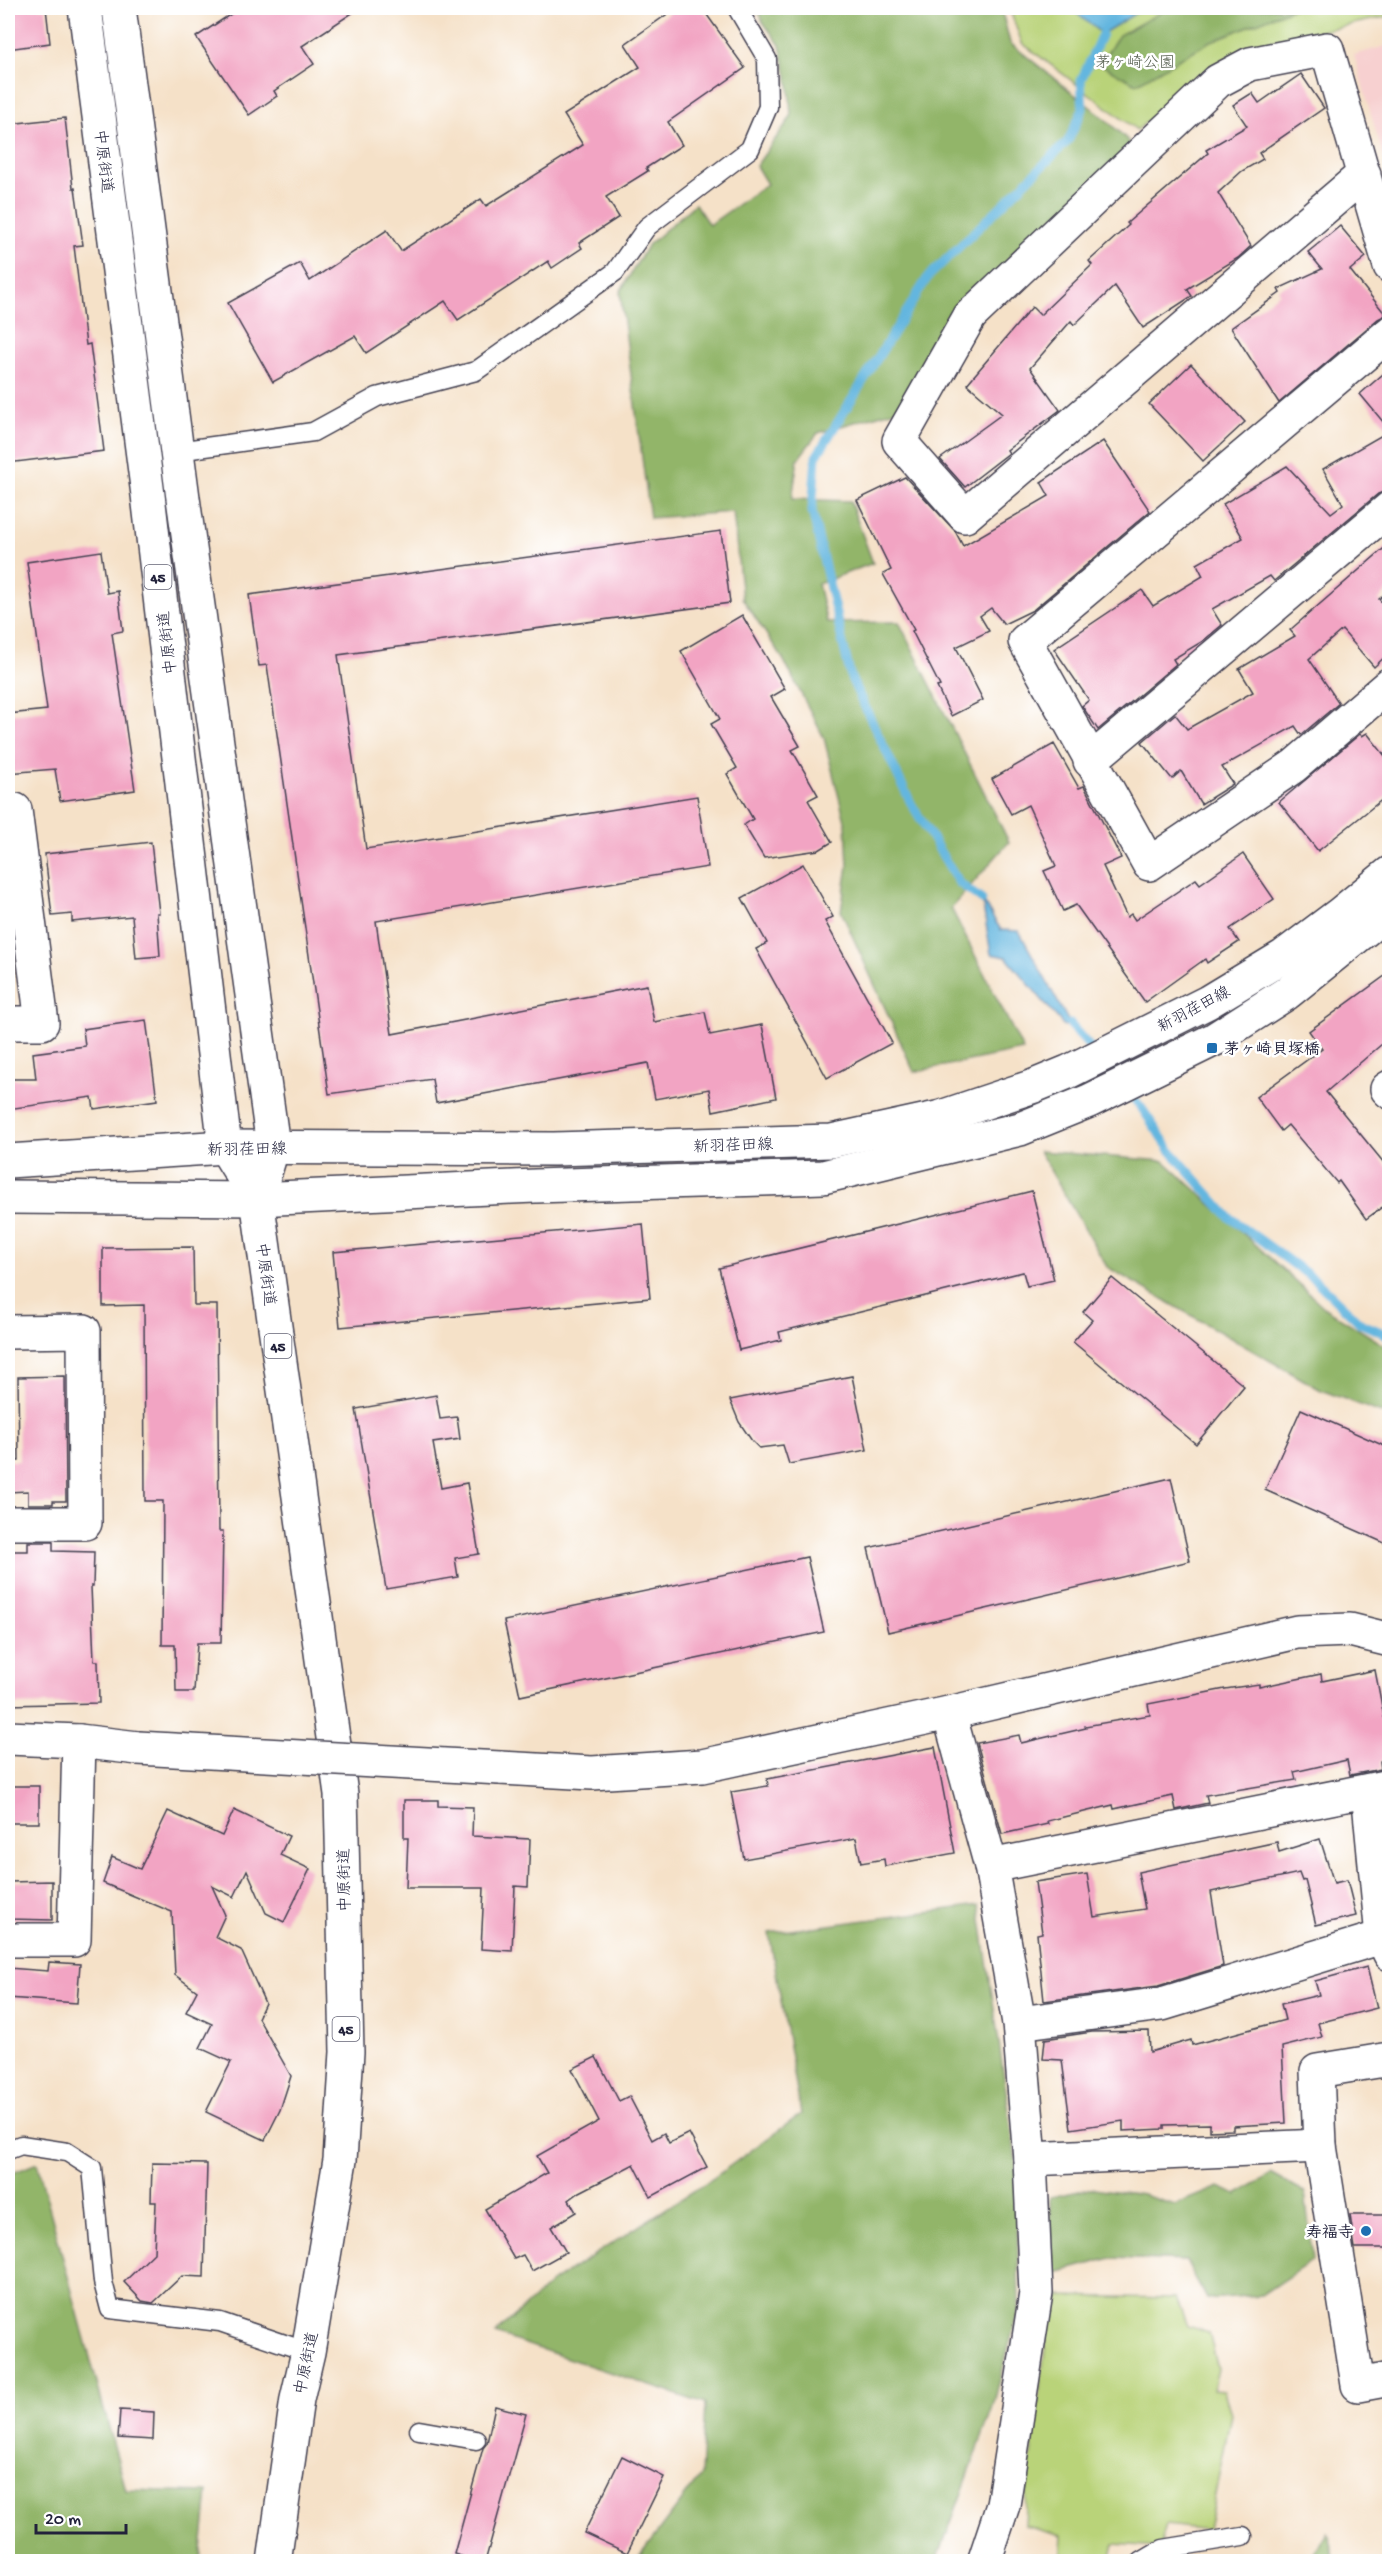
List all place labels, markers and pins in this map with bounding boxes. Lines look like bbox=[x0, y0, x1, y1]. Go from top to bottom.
place label: 茅ヶ崎貝塚橋 bbox=[1224, 1040, 1320, 1061]
marker: 茅ヶ崎貝塚橋 bbox=[1205, 1041, 1219, 1055]
place label: 寿福寺 bbox=[1306, 2223, 1354, 2244]
marker: 寿福寺 bbox=[1359, 2224, 1373, 2238]

